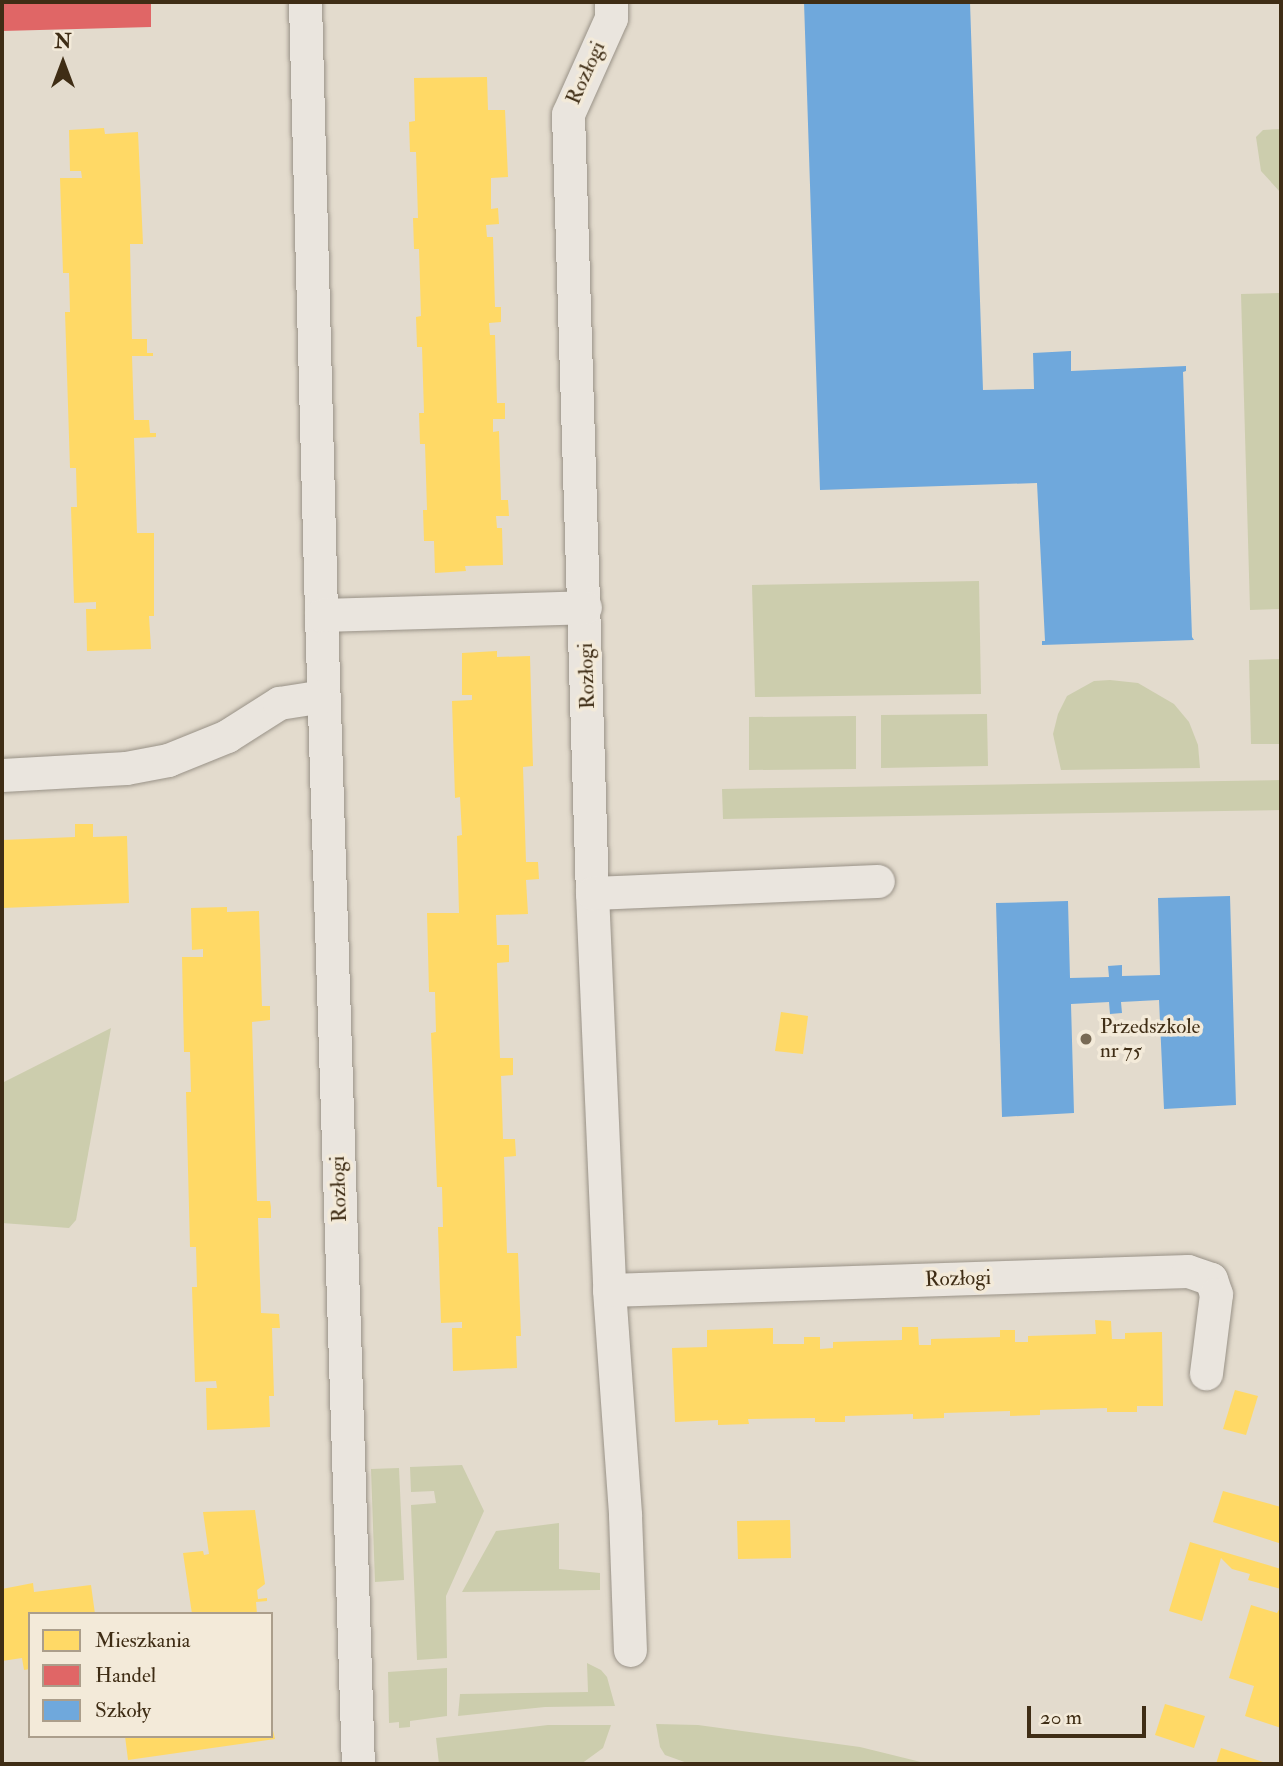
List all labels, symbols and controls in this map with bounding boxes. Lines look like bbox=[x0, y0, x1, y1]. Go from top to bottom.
north arrow bbox=[28, 28, 98, 98]
text: N bbox=[54, 30, 72, 54]
street label: Rozłogi bbox=[561, 38, 611, 108]
street label: Rozłogi bbox=[573, 642, 601, 710]
place label: Przedszkole nr 75 bbox=[1100, 1014, 1200, 1064]
marker: Przedszkole nr 75 bbox=[1078, 1031, 1094, 1047]
street label: Rozłogi bbox=[325, 1155, 353, 1223]
street label: Rozłogi bbox=[924, 1265, 992, 1293]
legend bbox=[28, 1612, 273, 1738]
text: Mieszkania bbox=[95, 1627, 191, 1654]
text: Handel bbox=[95, 1662, 156, 1689]
scale bar bbox=[1031, 1692, 1150, 1736]
text: Szkoły bbox=[95, 1697, 151, 1724]
text: 20 m bbox=[1040, 1704, 1082, 1731]

